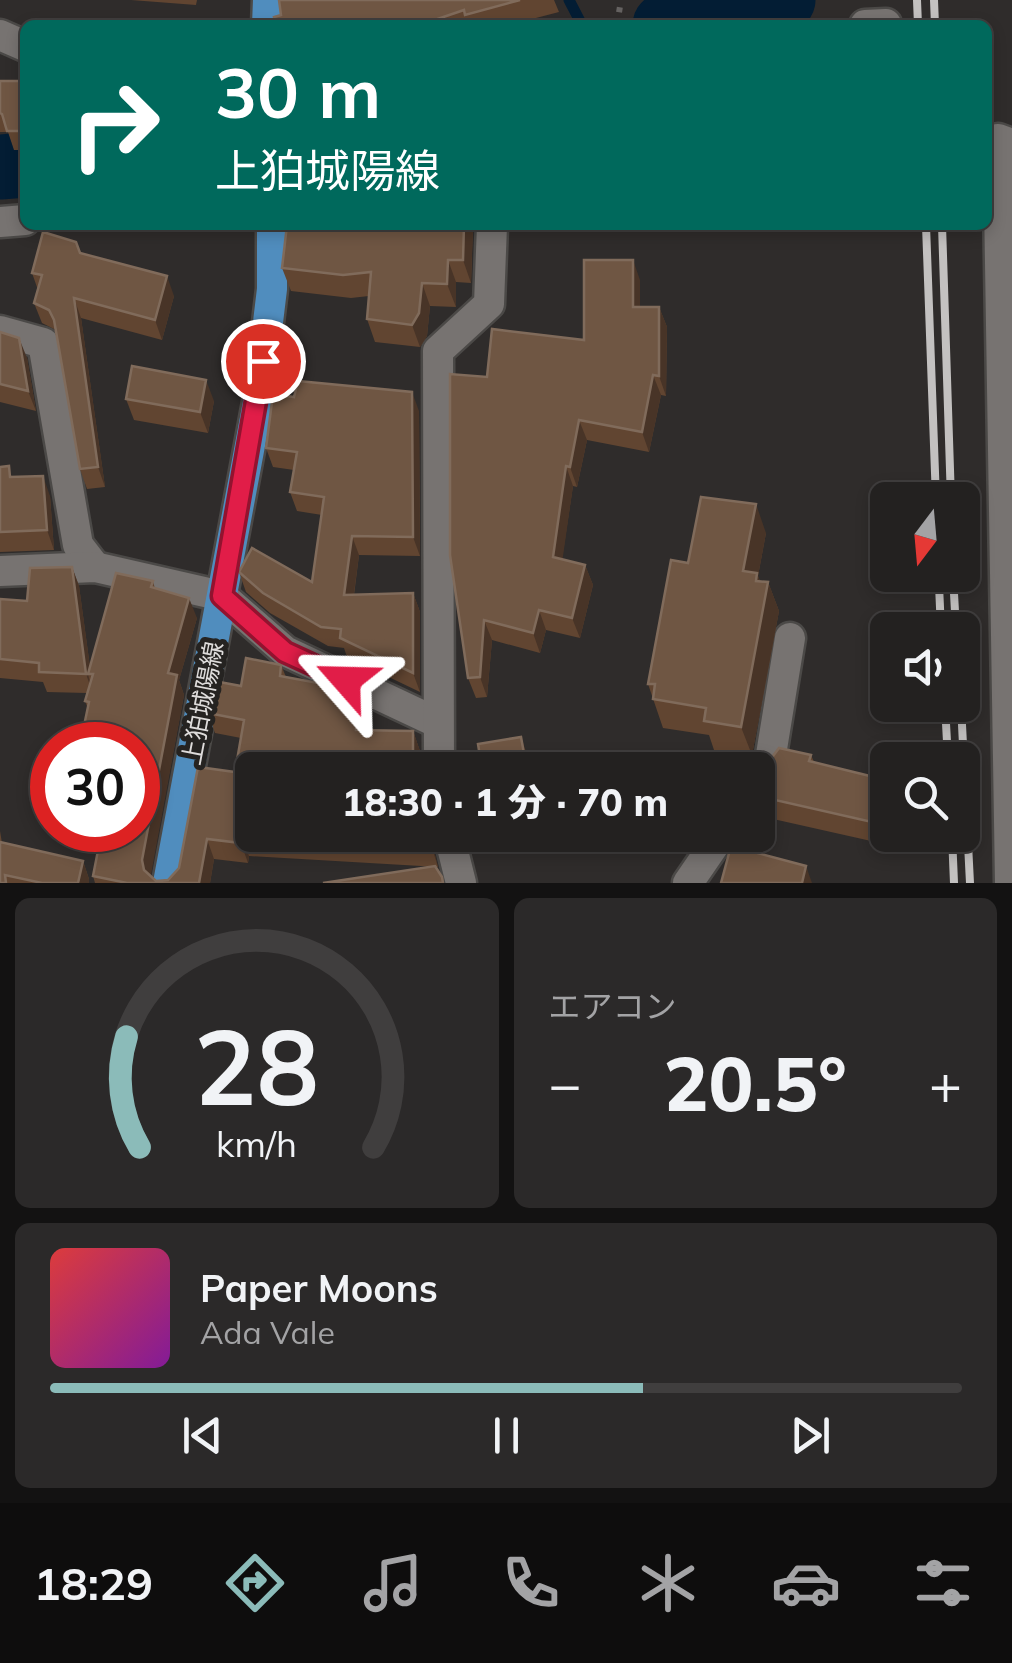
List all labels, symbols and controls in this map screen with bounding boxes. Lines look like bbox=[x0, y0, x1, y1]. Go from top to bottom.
text: 30 m bbox=[215, 48, 381, 136]
icon: right bbox=[50, 60, 180, 190]
text: 上狛城陽線 bbox=[215, 142, 440, 198]
pin bbox=[221, 319, 306, 404]
icon: arrive bbox=[236, 334, 291, 389]
north arrow bbox=[870, 482, 980, 592]
map controls bbox=[870, 482, 980, 852]
button: sound bbox=[870, 612, 980, 722]
position arrow bbox=[294, 628, 398, 732]
street label: 上狛城陽線 bbox=[175, 639, 229, 767]
speed limit sign: 30 bbox=[30, 722, 160, 852]
button: search bbox=[870, 742, 980, 852]
text: 18:30 · 1 分 · 70 m bbox=[342, 778, 668, 826]
text: エアコン bbox=[549, 986, 677, 1026]
text: 28 bbox=[194, 1000, 319, 1131]
text: 20.5° bbox=[664, 1036, 847, 1130]
text: − bbox=[549, 1049, 582, 1118]
text: + bbox=[929, 1049, 962, 1118]
text: km/h bbox=[216, 1121, 297, 1166]
text: Paper Moons bbox=[200, 1264, 438, 1312]
text: Ada Vale bbox=[200, 1312, 335, 1352]
icon: previous bbox=[175, 1408, 230, 1463]
icon: pause bbox=[479, 1408, 534, 1463]
icon: next bbox=[783, 1408, 838, 1463]
icon: directions bbox=[220, 1548, 290, 1618]
icon: music bbox=[358, 1548, 428, 1618]
icon: phone bbox=[496, 1548, 566, 1618]
icon: climate bbox=[633, 1548, 703, 1618]
icon: car bbox=[771, 1548, 841, 1618]
icon: filters bbox=[908, 1548, 978, 1618]
text: 18:29 bbox=[34, 1555, 153, 1611]

